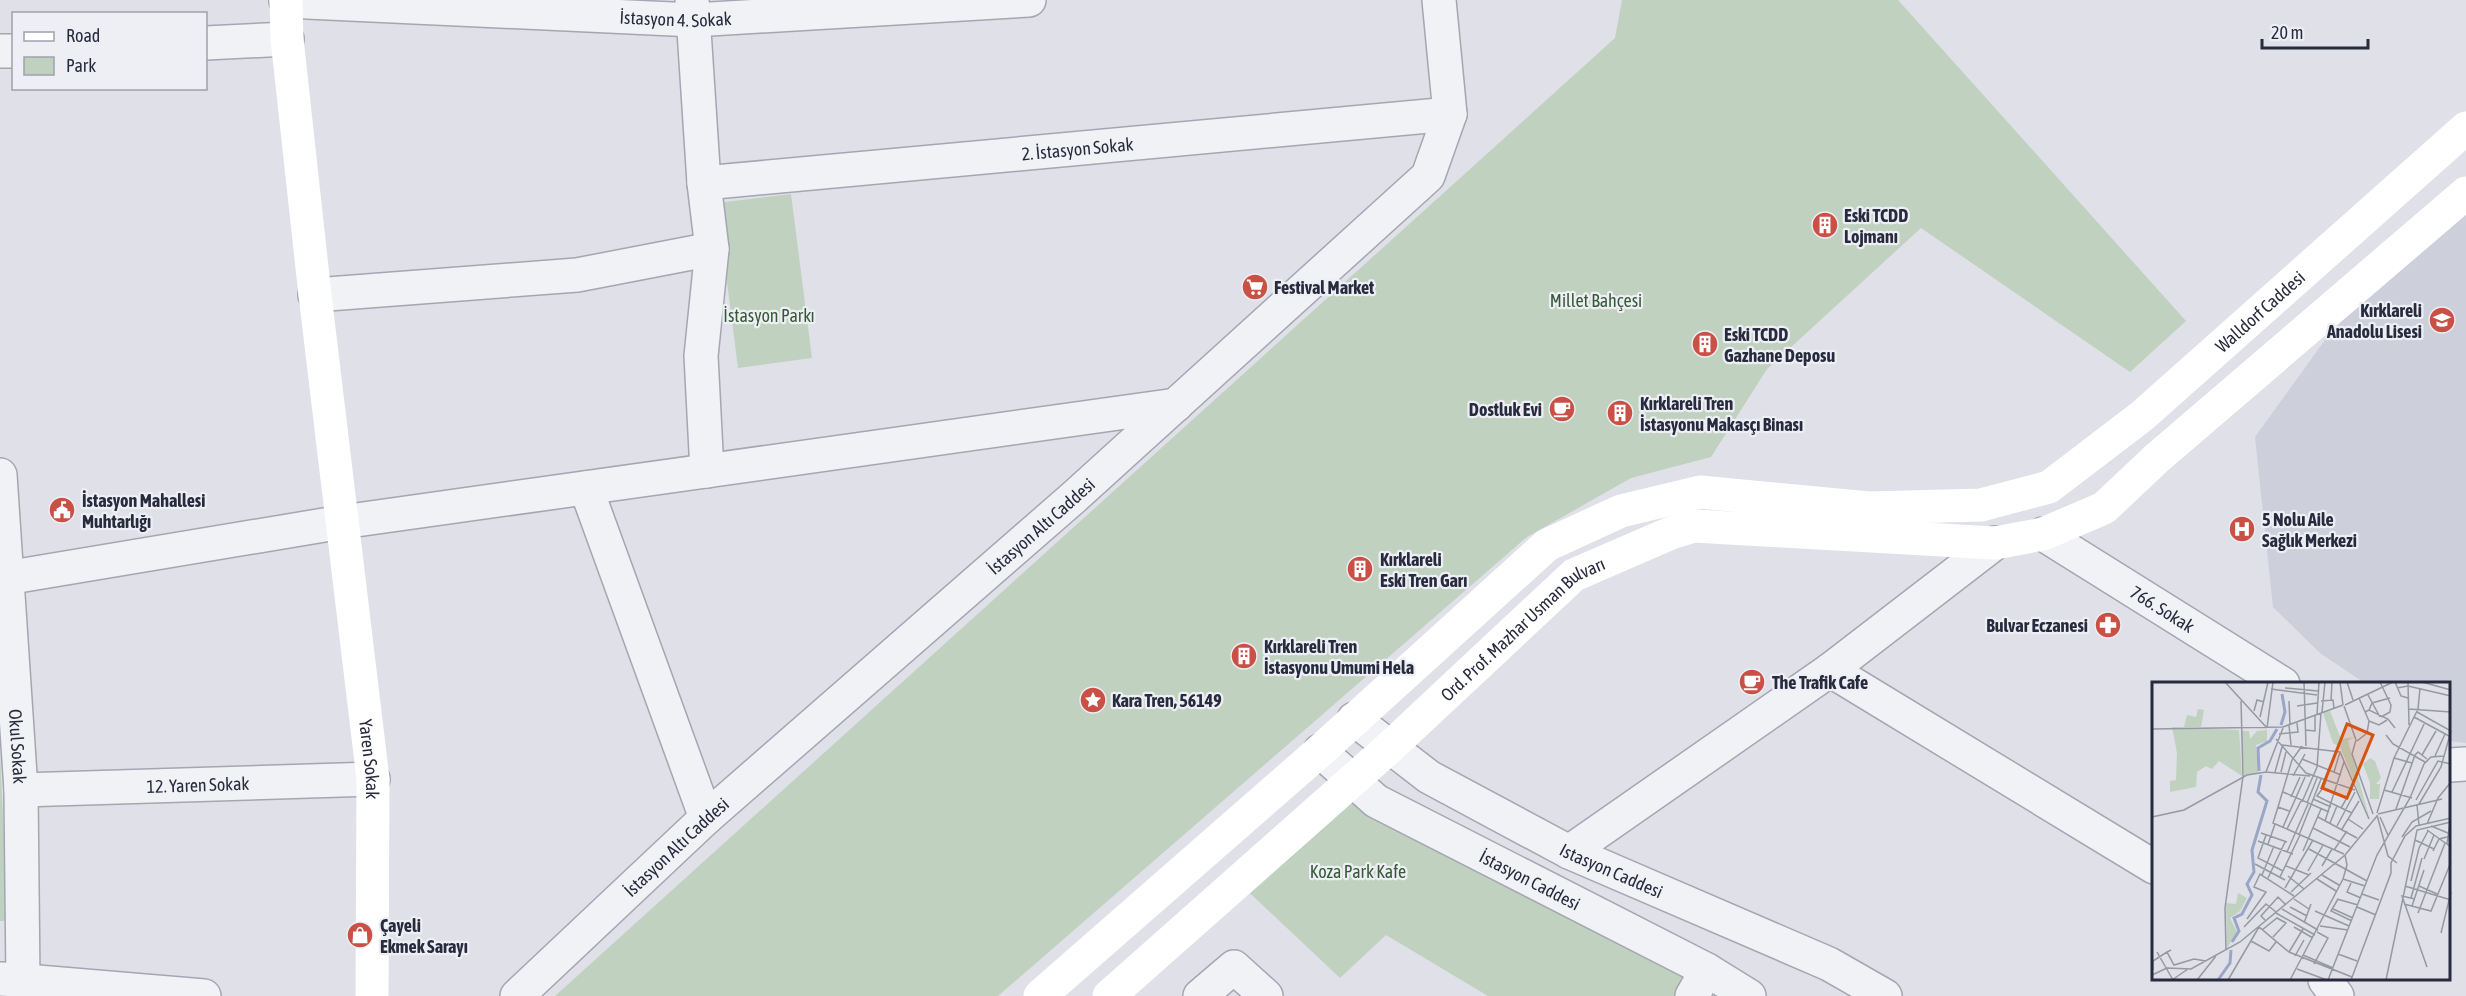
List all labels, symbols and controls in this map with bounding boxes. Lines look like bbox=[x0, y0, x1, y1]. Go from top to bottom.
street label: İstasyon 4. Sokak bbox=[619, 6, 732, 31]
legend bbox=[12, 12, 207, 90]
scale bar bbox=[2262, 12, 2368, 50]
text: 20 m bbox=[2271, 22, 2303, 43]
text: Road bbox=[66, 25, 100, 46]
text: Park bbox=[66, 55, 96, 76]
street label: 2. İstasyon Sokak bbox=[1021, 133, 1134, 164]
place label: Eski TCDD Lojmanı bbox=[1844, 205, 1908, 247]
building icon: Eski TCDD Lojmanı bbox=[1810, 210, 1840, 240]
street label: Walldorf Caddesi bbox=[2211, 266, 2309, 356]
supermarket icon: Festival Market bbox=[1240, 272, 1270, 302]
place label: Festival Market bbox=[1274, 277, 1375, 298]
park label: Millet Bahçesi bbox=[1550, 290, 1642, 311]
place label: Kırklareli Anadolu Lisesi bbox=[2326, 300, 2422, 342]
park label: İstasyon Parkı bbox=[723, 305, 815, 326]
school or university icon: Kırklareli Anadolu Lisesi bbox=[2427, 305, 2457, 335]
place label: Eski TCDD Gazhane Deposu bbox=[1724, 324, 1835, 366]
building icon: Eski TCDD Gazhane Deposu bbox=[1690, 329, 1720, 359]
place label: Kırklareli Tren İstasyonu Makasçı Binası bbox=[1640, 393, 1803, 435]
cafe icon: Dostluk Evi bbox=[1547, 394, 1577, 424]
building icon: Kırklareli Tren İstasyonu Makasçı Binası bbox=[1605, 398, 1635, 428]
place label: Dostluk Evi bbox=[1469, 399, 1542, 420]
street label: İstasyon Altı Caddesi bbox=[983, 473, 1099, 578]
place label: İstasyon Mahallesi Muhtarlığı bbox=[82, 490, 205, 532]
public building icon: İstasyon Mahallesi Muhtarlığı bbox=[47, 495, 77, 525]
place label: 5 Nolu Aile Sağlık Merkezi bbox=[2262, 509, 2357, 551]
hospital icon: 5 Nolu Aile Sağlık Merkezi bbox=[2227, 514, 2257, 544]
place label: Kırklareli Eski Tren Garı bbox=[1380, 549, 1467, 591]
street label: Ord. Prof. Mazhar Usman Bulvarı bbox=[1436, 552, 1608, 705]
building icon: Kırklareli Eski Tren Garı bbox=[1345, 554, 1375, 584]
street label: 766. Sokak bbox=[2127, 581, 2198, 637]
pharmacy icon: Bulvar Eczanesi bbox=[2093, 610, 2123, 640]
place label: Bulvar Eczanesi bbox=[1986, 615, 2088, 636]
place label: Kırklareli Tren İstasyonu Umumi Hela bbox=[1264, 636, 1414, 678]
building icon: Kırklareli Tren İstasyonu Umumi Hela bbox=[1229, 641, 1259, 671]
cafe icon: The Trafik Cafe bbox=[1737, 667, 1767, 697]
place label: The Trafik Cafe bbox=[1772, 672, 1868, 693]
inset map bbox=[2152, 682, 2451, 981]
place icon: Kara Tren, 56149 bbox=[1078, 685, 1108, 715]
place label: Kara Tren, 56149 bbox=[1112, 690, 1222, 711]
street label: Okul Sokak bbox=[5, 708, 31, 784]
street label: Yaren Sokak bbox=[355, 718, 384, 799]
street label: 12. Yaren Sokak bbox=[146, 772, 250, 797]
street label: İstasyon Altı Caddesi bbox=[619, 793, 733, 901]
street label: Istasyon Caddesi bbox=[1556, 839, 1666, 902]
street label: İstasyon Caddesi bbox=[1476, 845, 1584, 914]
park label: Koza Park Kafe bbox=[1310, 861, 1406, 882]
place label: Çayeli Ekmek Sarayı bbox=[380, 915, 468, 957]
shop icon: Çayeli Ekmek Sarayı bbox=[345, 920, 375, 950]

